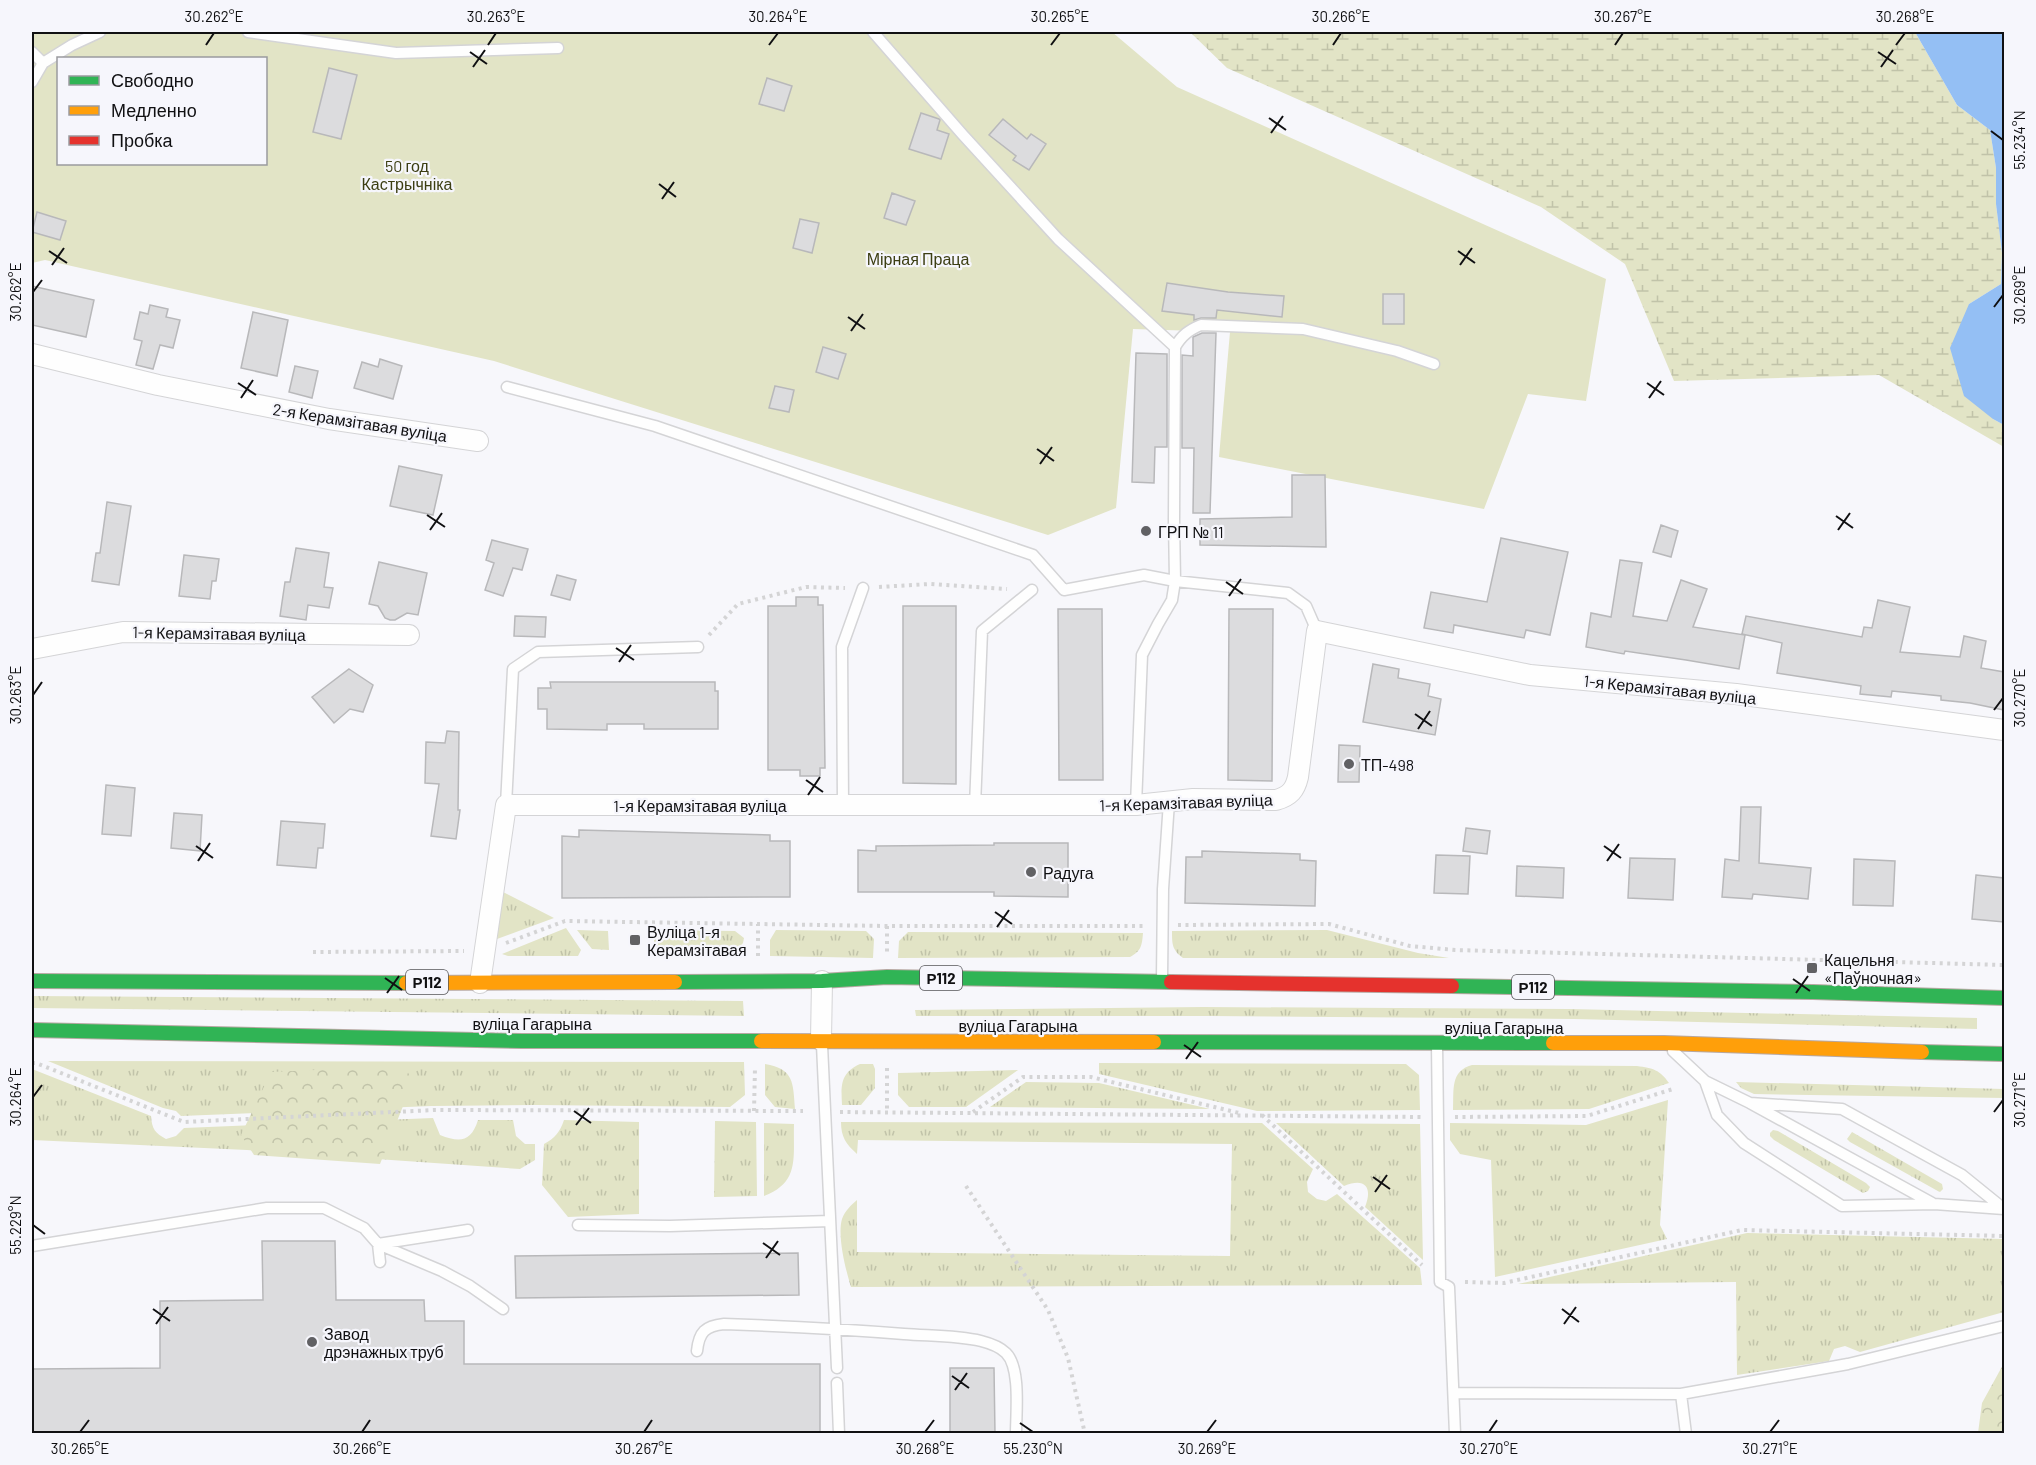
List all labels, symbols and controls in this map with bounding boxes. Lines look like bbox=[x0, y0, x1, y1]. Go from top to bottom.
text: 30.262°E bbox=[185, 7, 243, 25]
text: 30.263°E bbox=[467, 7, 525, 25]
text: 30.264°E bbox=[748, 7, 808, 25]
text: 30.265°E bbox=[1031, 7, 1089, 25]
text: 30.266°E bbox=[1312, 7, 1370, 25]
text: 30.267°E bbox=[1594, 7, 1652, 25]
text: 30.268°E bbox=[1876, 7, 1934, 25]
legend bbox=[57, 57, 267, 165]
text: Свободно bbox=[111, 69, 194, 91]
text: Медленно bbox=[111, 99, 197, 121]
text: 55.234°N bbox=[2010, 110, 2028, 170]
text: Пробка bbox=[111, 129, 174, 151]
park label: 50 год Кастрычніка bbox=[362, 156, 453, 193]
park label: Мірная Праца bbox=[867, 249, 969, 268]
text: 30.262°E bbox=[6, 263, 24, 321]
text: 30.269°E bbox=[2010, 266, 2028, 324]
street label: 2-я Керамзітавая вуліца bbox=[271, 399, 449, 445]
place label: ГРП № 11 bbox=[1158, 522, 1224, 541]
marker: ГРП № 11 bbox=[1139, 524, 1153, 538]
street label: 1-я Керамзітавая вуліца bbox=[132, 622, 306, 644]
text: 30.263°E bbox=[6, 666, 24, 724]
text: 30.270°E bbox=[2010, 669, 2028, 727]
street label: 1-я Керамзітавая вуліца bbox=[1583, 670, 1757, 708]
place label: ТП-498 bbox=[1361, 755, 1414, 774]
marker: ТП-498 bbox=[1342, 757, 1356, 771]
street label: 1-я Керамзітавая вуліца bbox=[1099, 789, 1273, 815]
street label: 1-я Керамзітавая вуліца bbox=[613, 796, 787, 815]
place label: Радуга bbox=[1043, 863, 1094, 882]
marker: Радуга bbox=[1024, 865, 1038, 879]
place label: Вуліца 1-я Керамзітавая bbox=[647, 922, 747, 959]
marker: Вуліца 1-я Керамзітавая bbox=[628, 933, 642, 947]
place label: Кацельня «Паўночная» bbox=[1824, 950, 1922, 987]
marker: Кацельня «Паўночная» bbox=[1805, 961, 1819, 975]
road number: Р112 bbox=[920, 966, 962, 990]
road number: Р112 bbox=[406, 970, 448, 994]
road number: Р112 bbox=[1512, 975, 1554, 999]
street label: вуліца Гагарына bbox=[472, 1014, 592, 1033]
street label: вуліца Гагарына bbox=[958, 1016, 1078, 1035]
street label: вуліца Гагарына bbox=[1444, 1018, 1564, 1037]
text: 30.264°E bbox=[6, 1067, 24, 1127]
text: 30.271°E bbox=[2010, 1072, 2028, 1128]
text: 55.229°N bbox=[6, 1195, 24, 1255]
place label: Завод дрэнажных труб bbox=[324, 1324, 444, 1361]
marker: Завод дрэнажных труб bbox=[305, 1335, 319, 1349]
text: 30.265°E bbox=[51, 1439, 109, 1457]
text: 30.266°E bbox=[333, 1439, 391, 1457]
text: 30.267°E bbox=[615, 1439, 673, 1457]
text: 30.268°E bbox=[896, 1439, 954, 1457]
text: 55.230°N bbox=[1003, 1439, 1063, 1457]
text: 30.269°E bbox=[1178, 1439, 1236, 1457]
text: 30.270°E bbox=[1460, 1439, 1518, 1457]
text: 30.271°E bbox=[1742, 1439, 1798, 1457]

